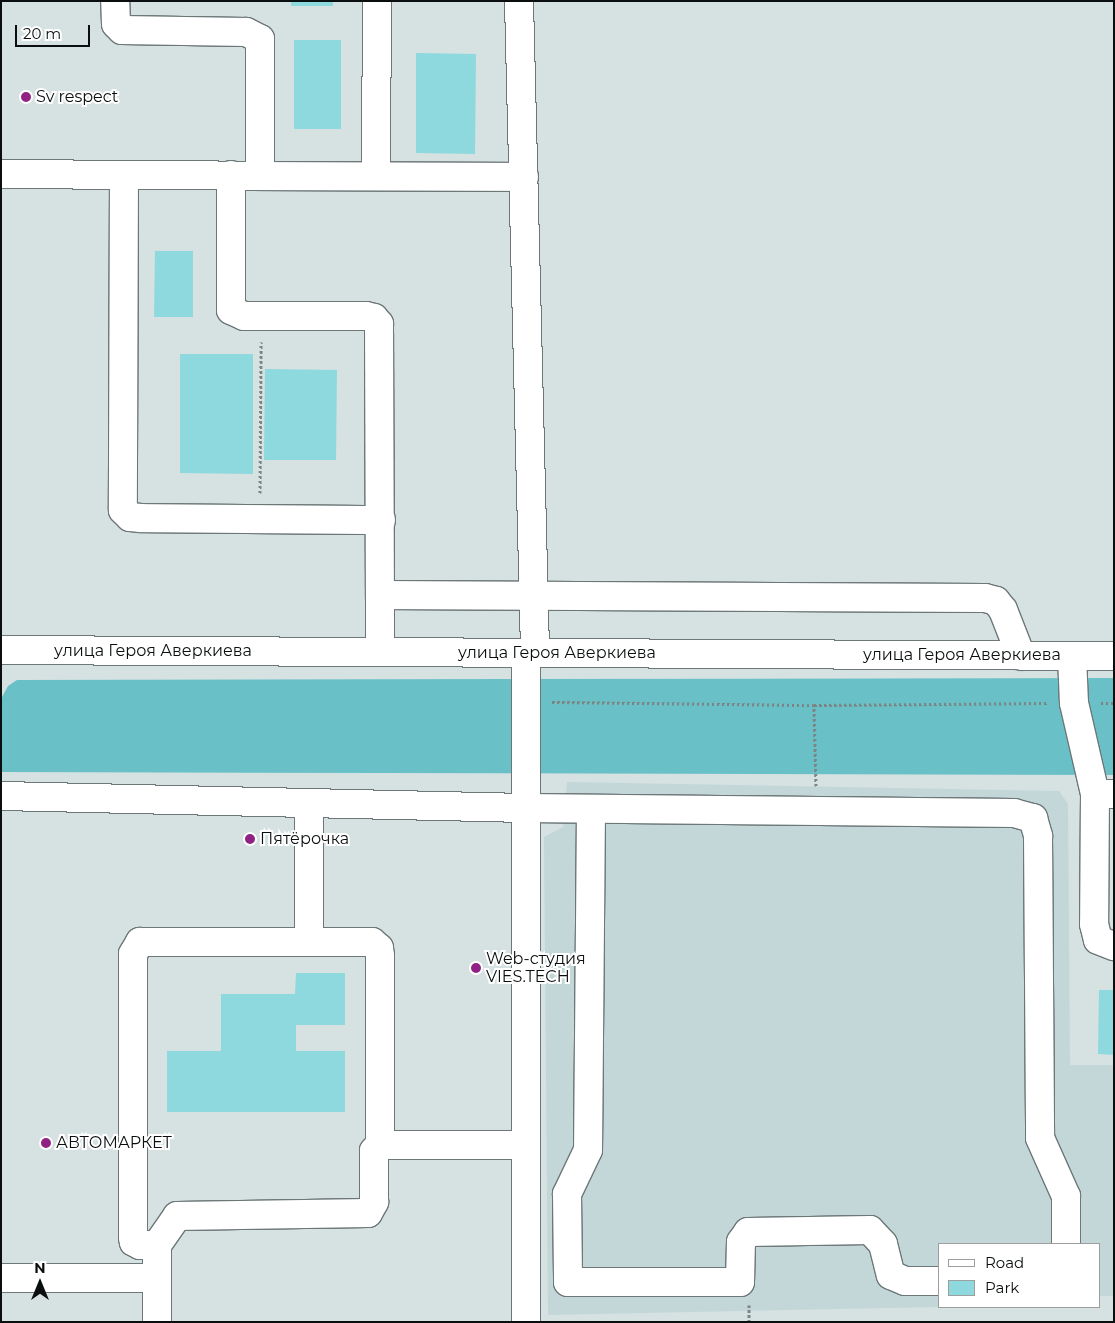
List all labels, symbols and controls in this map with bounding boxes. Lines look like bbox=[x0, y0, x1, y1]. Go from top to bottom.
scale bar bbox=[18, 15, 92, 47]
text: 20 m bbox=[23, 24, 61, 43]
place label: Sv respect bbox=[36, 87, 118, 107]
marker: Sv respect bbox=[20, 91, 32, 103]
street label: улица Героя Аверкиева bbox=[54, 641, 252, 661]
street label: улица Героя Аверкиева bbox=[458, 643, 656, 663]
street label: улица Героя Аверкиева bbox=[863, 645, 1061, 665]
place label: Пятёрочка bbox=[260, 829, 349, 849]
marker: Пятёрочка bbox=[244, 833, 256, 845]
place label: Web-студия VIES.TECH bbox=[486, 949, 586, 987]
marker: Web-студия VIES.TECH bbox=[470, 962, 482, 974]
place label: АВТОМАРКЕТ bbox=[56, 1133, 172, 1153]
marker: АВТОМАРКЕТ bbox=[40, 1137, 52, 1149]
legend bbox=[938, 1243, 1100, 1308]
text: Road bbox=[985, 1253, 1024, 1272]
north arrow bbox=[15, 1258, 65, 1308]
text: N bbox=[34, 1259, 46, 1277]
text: Park bbox=[985, 1278, 1019, 1297]

